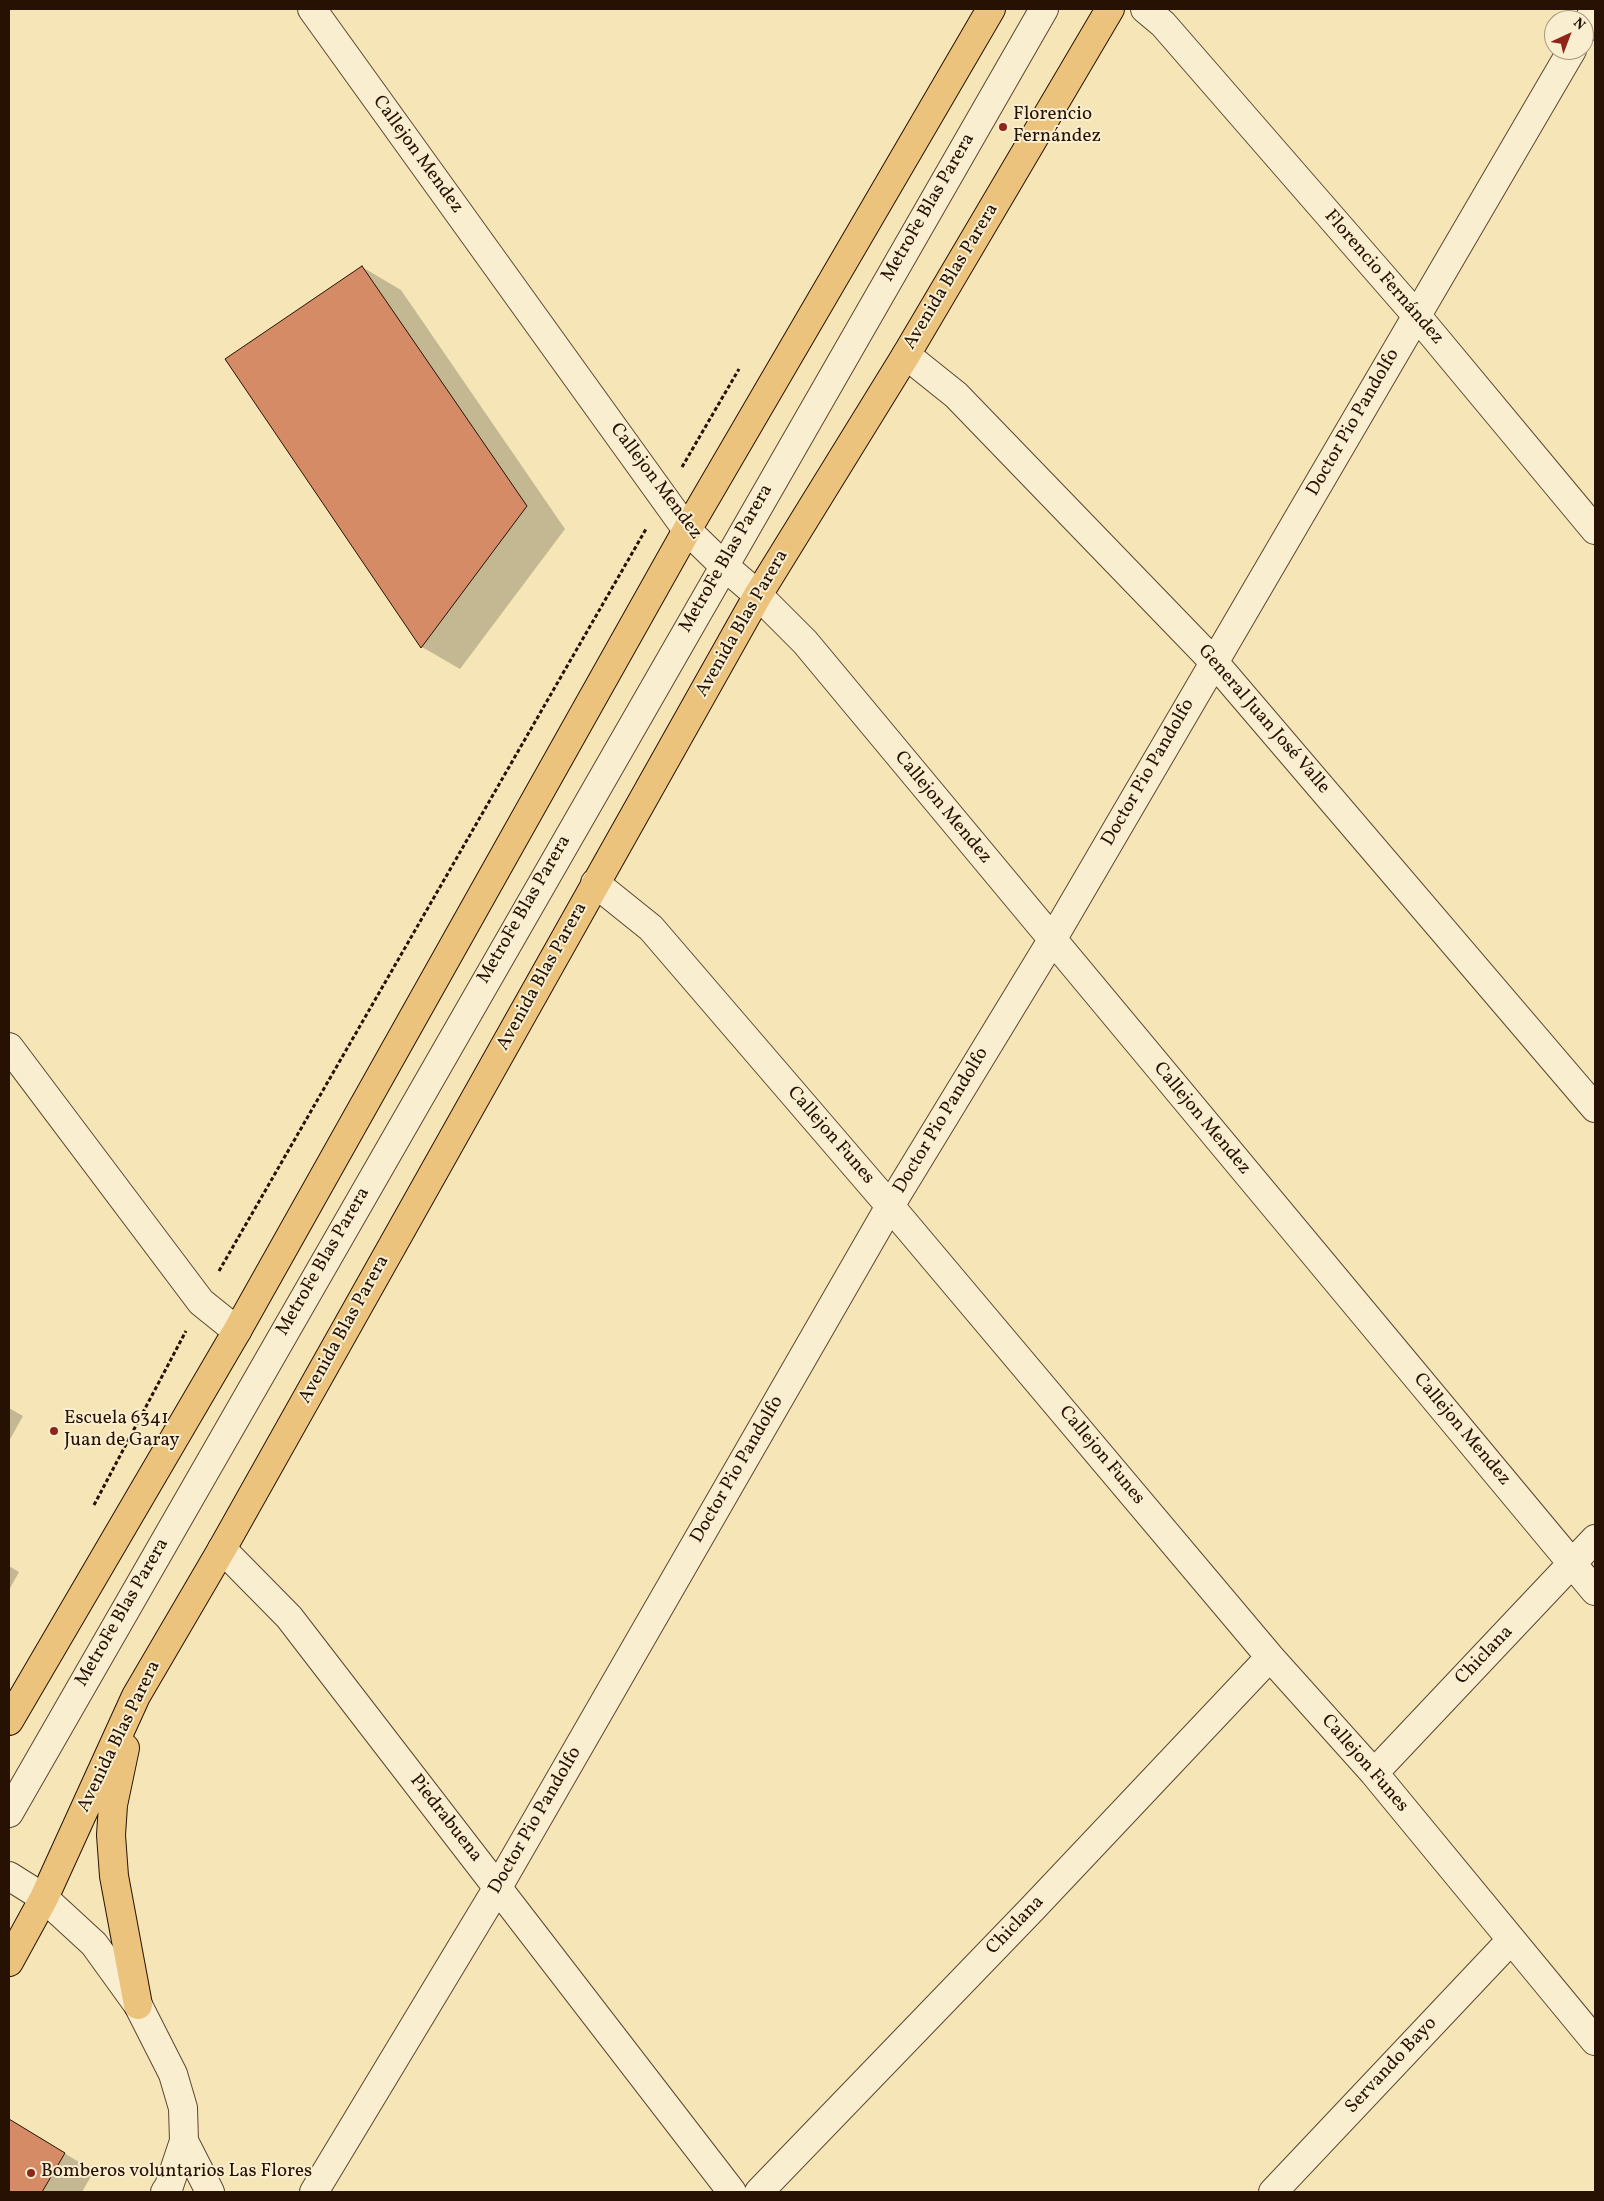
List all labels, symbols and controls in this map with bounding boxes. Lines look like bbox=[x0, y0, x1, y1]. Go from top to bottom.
north arrow bbox=[1544, 10, 1594, 60]
text: N bbox=[1569, 14, 1589, 35]
street label: Callejon Mendez bbox=[367, 92, 467, 218]
place label: Florencio Fernández bbox=[1013, 105, 1101, 149]
marker: Florencio Fernández bbox=[997, 121, 1009, 133]
street label: MetroFe Blas Parera bbox=[877, 130, 981, 286]
street label: Avenida Blas Parera bbox=[899, 200, 1005, 354]
street label: Florencio Fernández bbox=[1318, 206, 1448, 350]
street label: Doctor Pio Pandolfo bbox=[1303, 345, 1405, 501]
street label: Callejon Mendez bbox=[604, 419, 706, 545]
street label: MetroFe Blas Parera bbox=[675, 481, 779, 637]
street label: Avenida Blas Parera bbox=[692, 546, 794, 702]
street label: General Juan José Valle bbox=[1192, 641, 1334, 799]
street label: Doctor Pio Pandolfo bbox=[1098, 695, 1200, 851]
street label: Callejon Mendez bbox=[888, 747, 996, 869]
street label: MetroFe Blas Parera bbox=[473, 832, 577, 988]
street label: Avenida Blas Parera bbox=[493, 899, 593, 1055]
street label: Doctor Pio Pandolfo bbox=[889, 1044, 995, 1198]
street label: Callejon Mendez bbox=[1147, 1058, 1255, 1180]
street label: Callejon Funes bbox=[781, 1082, 879, 1190]
street label: MetroFe Blas Parera bbox=[272, 1184, 376, 1340]
street label: Avenida Blas Parera bbox=[295, 1252, 395, 1408]
street label: Callejon Mendez bbox=[1407, 1369, 1515, 1491]
street label: Doctor Pio Pandolfo bbox=[687, 1392, 789, 1548]
street label: Callejon Funes bbox=[1053, 1402, 1149, 1510]
place label: Escuela 6341 Juan de Garay bbox=[64, 1409, 180, 1453]
marker: Escuela 6341 Juan de Garay bbox=[48, 1425, 60, 1437]
street label: MetroFe Blas Parera bbox=[71, 1535, 175, 1691]
street label: Chiclana bbox=[1451, 1622, 1519, 1690]
street label: Avenida Blas Parera bbox=[73, 1657, 167, 1817]
street label: Callejon Funes bbox=[1315, 1710, 1413, 1818]
street label: Doctor Pio Pandolfo bbox=[485, 1743, 587, 1899]
street label: Piedrabuena bbox=[404, 1771, 486, 1867]
street label: Chiclana bbox=[982, 1892, 1050, 1960]
street label: Servando Bayo bbox=[1341, 2013, 1443, 2119]
place label: Bomberos voluntarios Las Flores bbox=[41, 2162, 312, 2184]
marker: Bomberos voluntarios Las Flores bbox=[25, 2167, 37, 2179]

